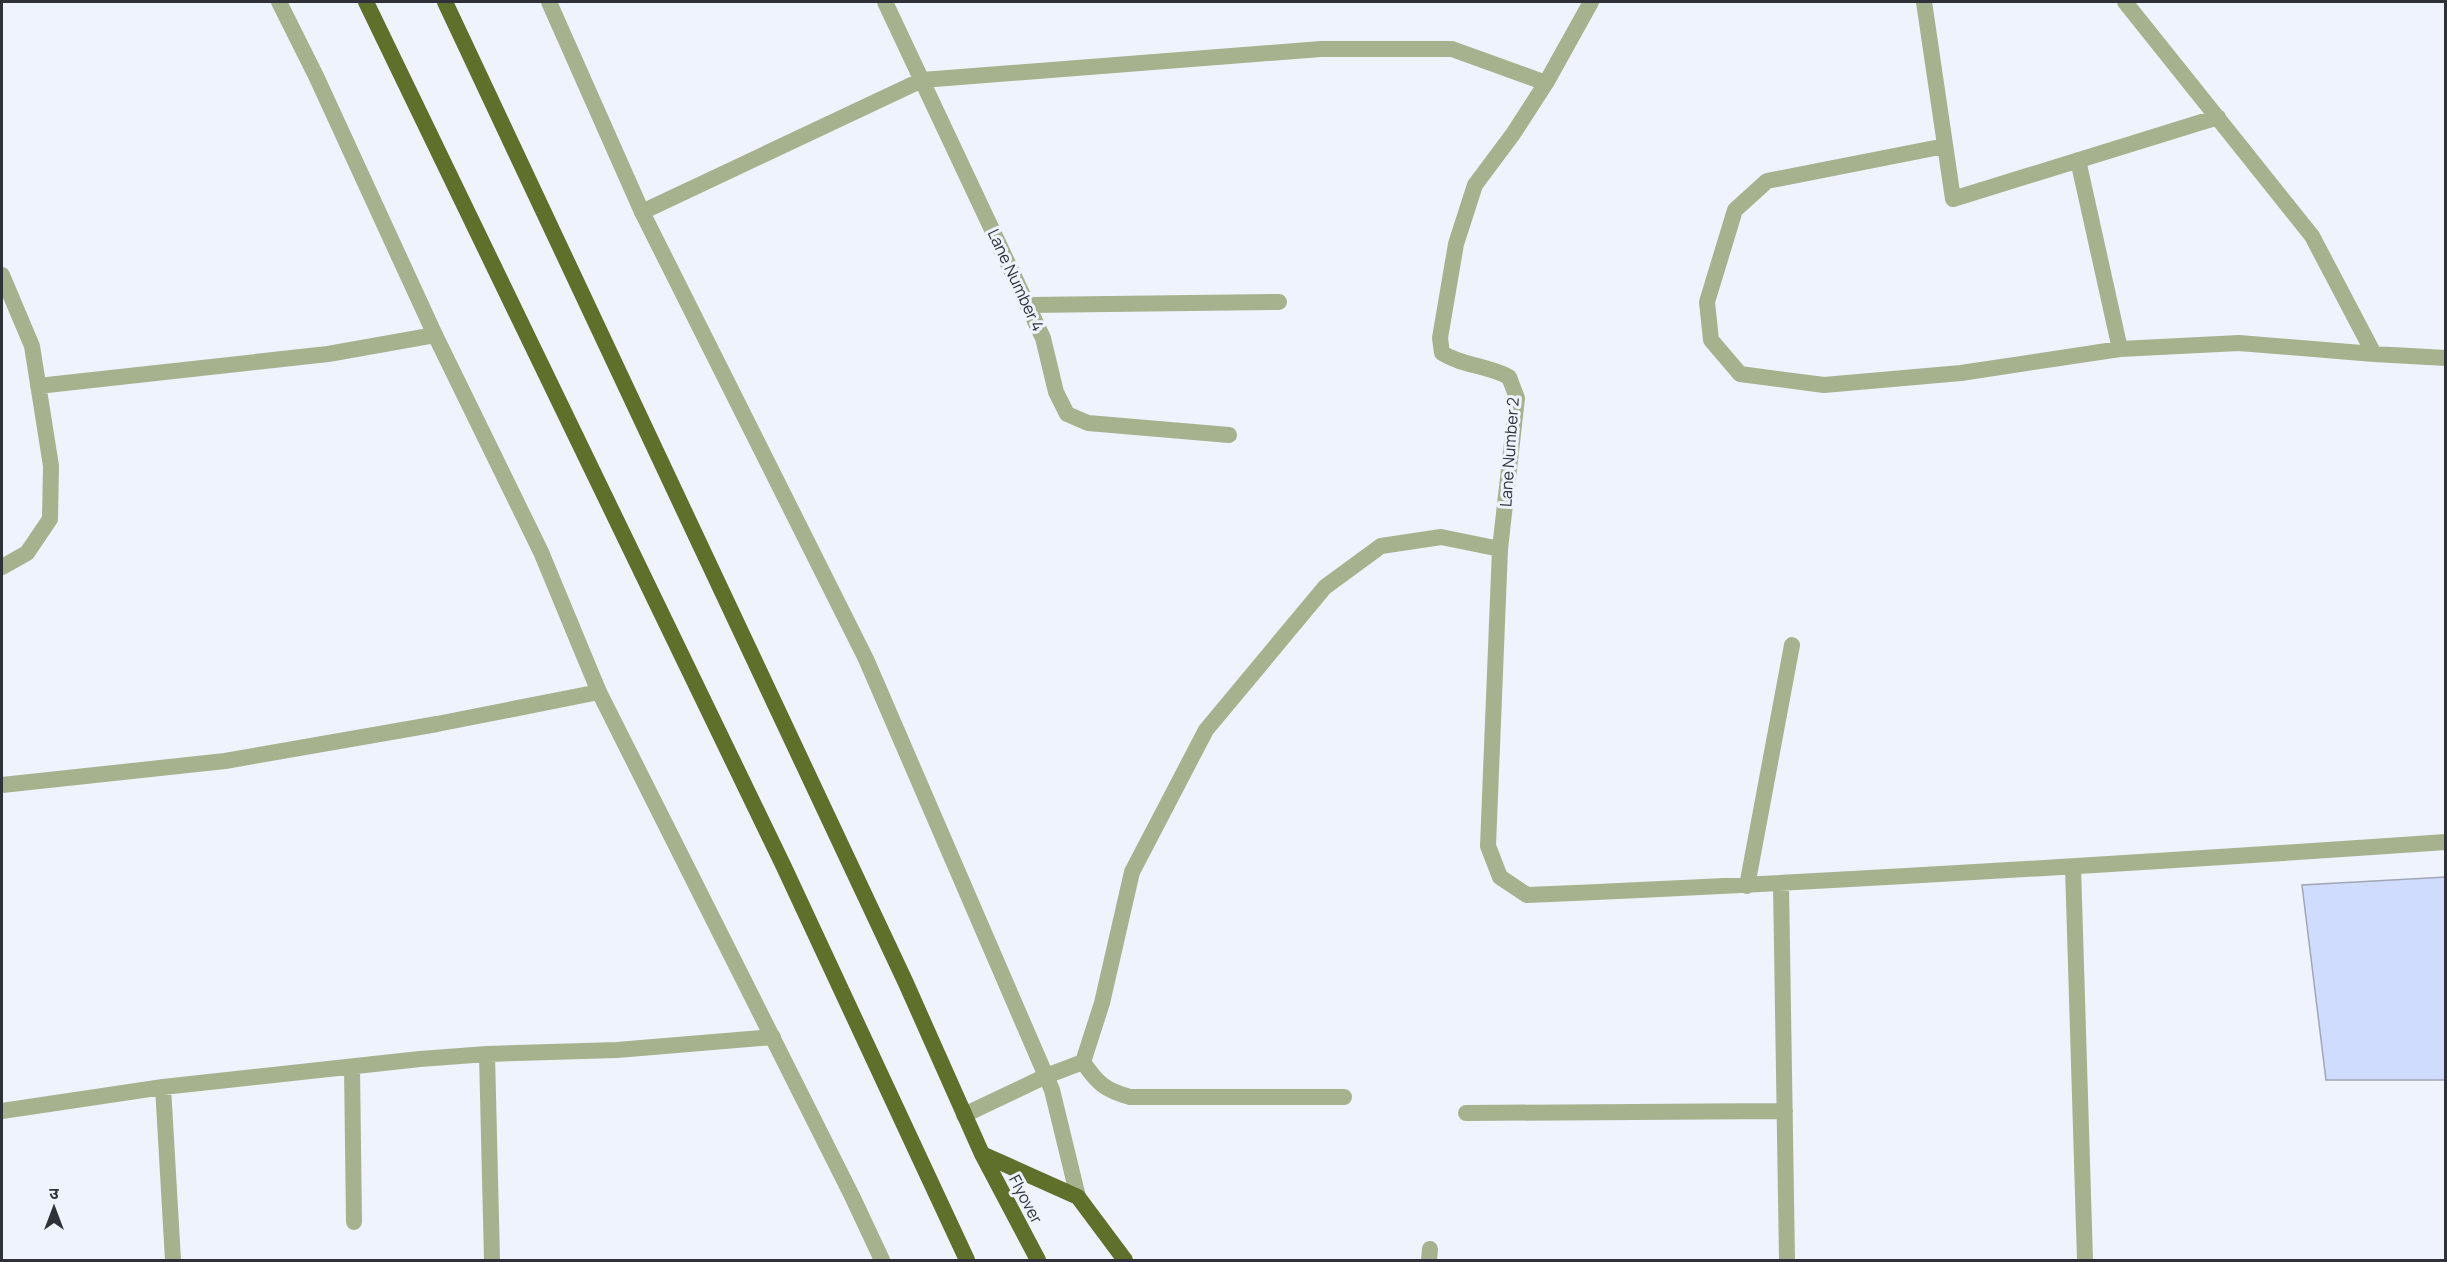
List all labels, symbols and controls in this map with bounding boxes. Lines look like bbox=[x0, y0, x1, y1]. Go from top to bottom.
street label: Lane Number 4 bbox=[983, 225, 1049, 335]
street label: Lane Number 2 bbox=[1494, 396, 1524, 508]
street label: Flyover bbox=[1004, 1171, 1048, 1227]
north arrow bbox=[24, 1178, 84, 1238]
text: उ bbox=[49, 1182, 59, 1204]

